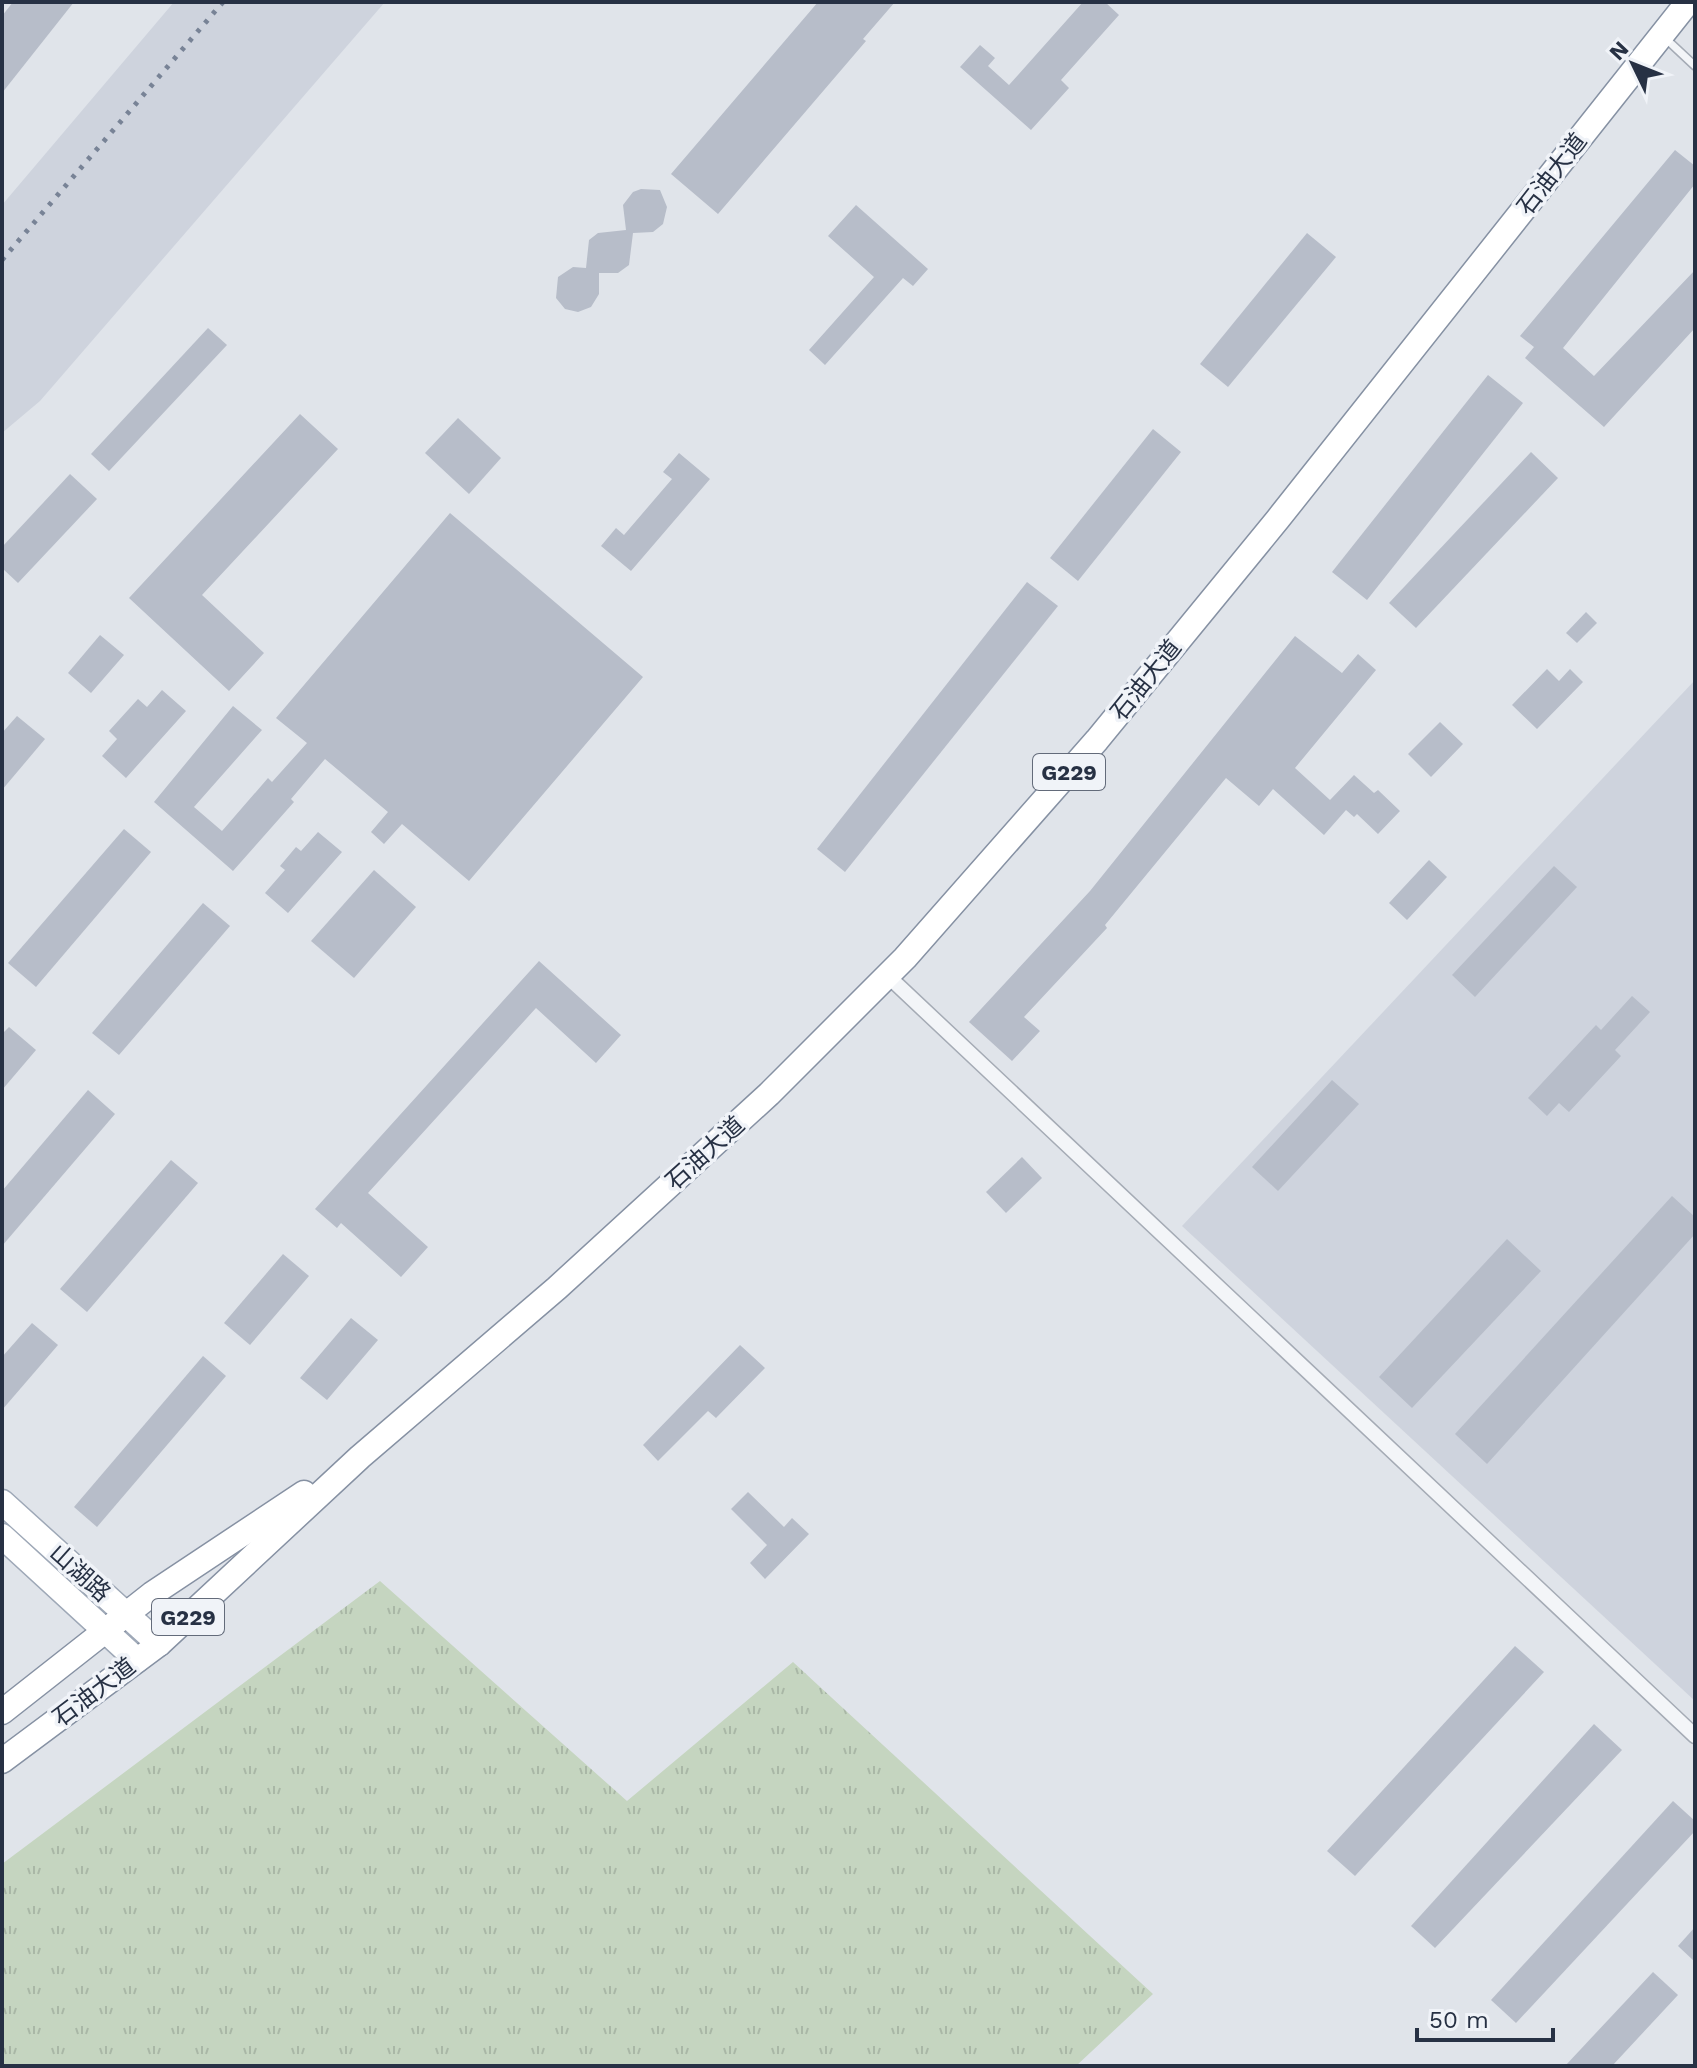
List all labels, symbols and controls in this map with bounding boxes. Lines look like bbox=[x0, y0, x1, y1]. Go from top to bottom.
north arrow bbox=[1593, 24, 1673, 104]
text: N bbox=[1604, 36, 1633, 65]
street label: 石油大道 bbox=[1511, 128, 1593, 220]
street label: 石油大道 bbox=[1105, 634, 1187, 726]
road number: G229 bbox=[1033, 754, 1105, 790]
street label: 石油大道 bbox=[660, 1110, 750, 1196]
street label: 山湖路 bbox=[44, 1539, 116, 1607]
road number: G229 bbox=[152, 1599, 224, 1635]
street label: 石油大道 bbox=[47, 1652, 141, 1732]
scale bar bbox=[1417, 1992, 1553, 2042]
text: 50 m bbox=[1429, 2006, 1489, 2034]

